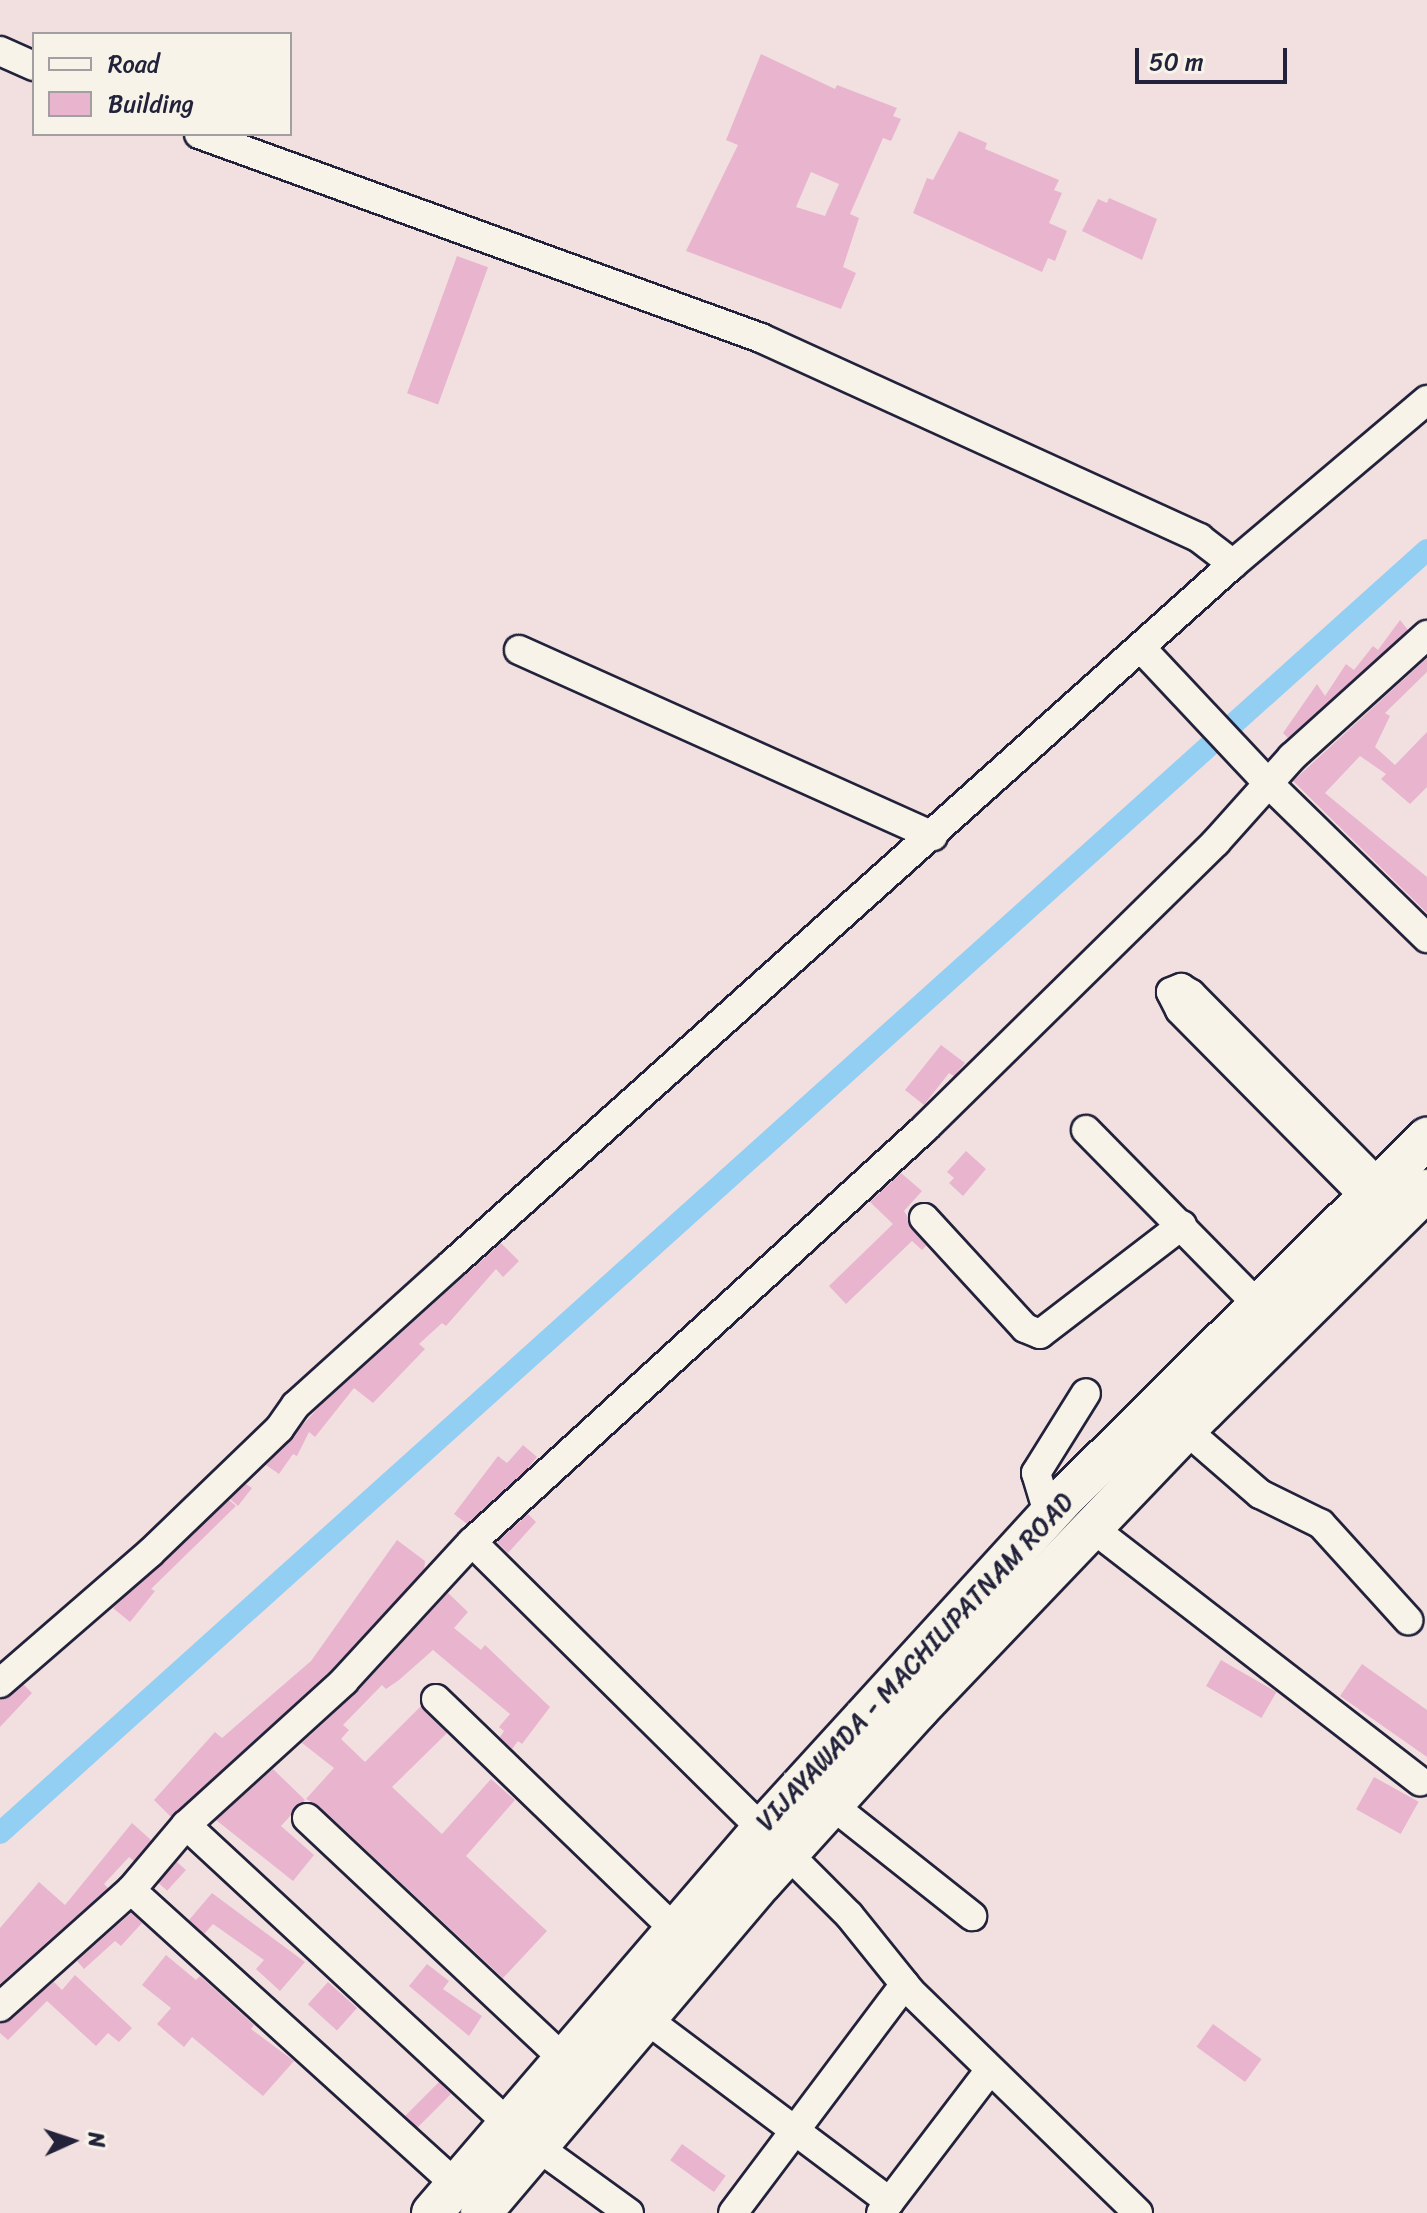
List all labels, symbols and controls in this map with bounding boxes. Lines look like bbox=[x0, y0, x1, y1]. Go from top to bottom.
legend bbox=[32, 32, 292, 136]
scale bar bbox=[1139, 32, 1291, 82]
text: 50 m bbox=[1149, 41, 1204, 83]
text: Road bbox=[108, 43, 159, 85]
text: Building bbox=[108, 83, 194, 125]
street label: VIJAYAWADA - MACHILIPATNAM ROAD bbox=[750, 1487, 1080, 1837]
north arrow bbox=[32, 2101, 112, 2181]
text: N bbox=[77, 2131, 116, 2148]

